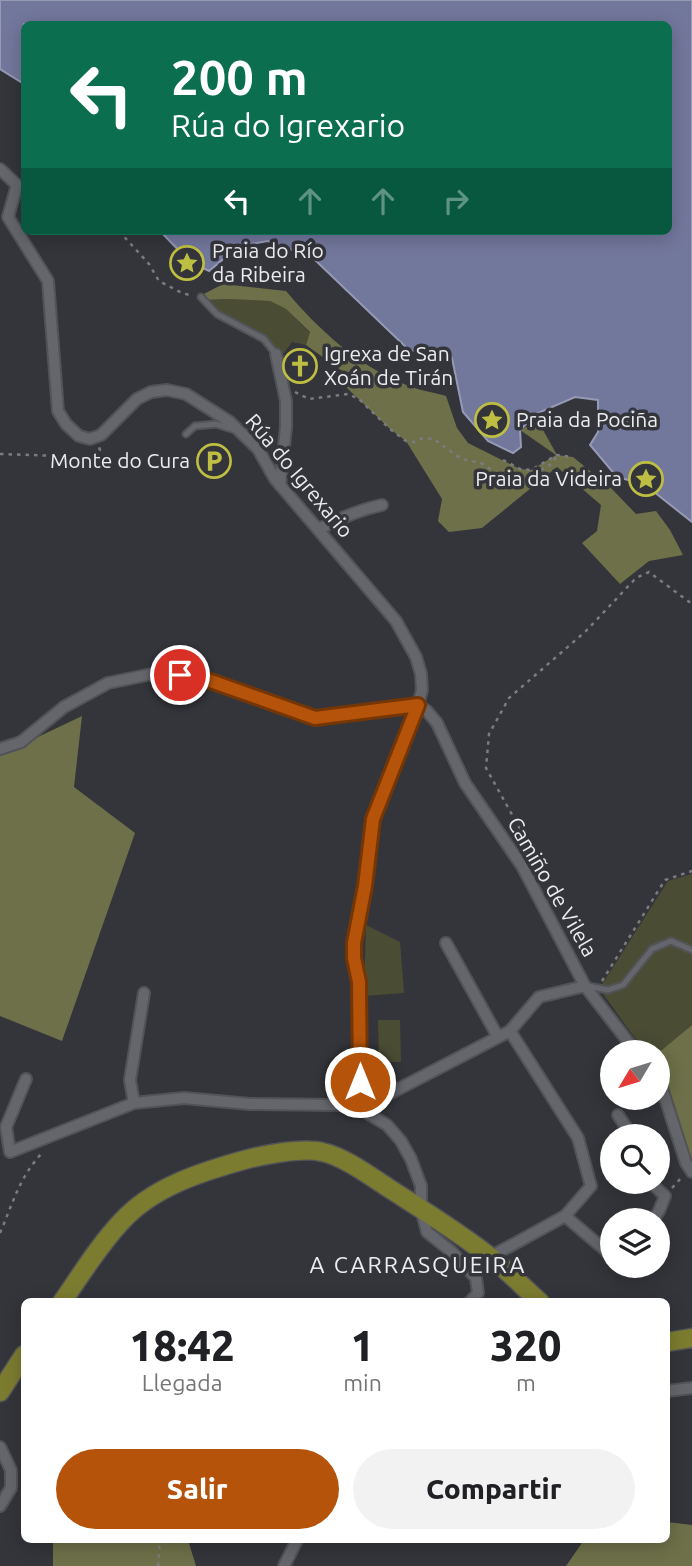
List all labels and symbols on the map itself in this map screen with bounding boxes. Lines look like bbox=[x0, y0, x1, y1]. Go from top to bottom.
place label: Praia do Río da Ribeira bbox=[212, 238, 324, 286]
place icon: Praia do Río da Ribeira bbox=[168, 244, 206, 282]
place label: Igrexa de San Xoán de Tirán bbox=[324, 341, 453, 389]
church icon: Igrexa de San Xoán de Tirán bbox=[281, 347, 319, 385]
place icon: Praia da Pociña bbox=[473, 401, 511, 439]
place label: Praia da Pociña bbox=[516, 407, 658, 431]
street label: Rúa do Igrexario bbox=[241, 409, 358, 542]
parking icon: Monte do Cura bbox=[195, 442, 233, 480]
place label: Monte do Cura bbox=[50, 448, 190, 472]
place icon: Praia da Videira bbox=[627, 460, 665, 498]
place label: Praia da Videira bbox=[475, 466, 622, 490]
pin bbox=[150, 645, 210, 705]
street label: Camiño de Vilela bbox=[503, 812, 603, 961]
north arrow bbox=[600, 1040, 670, 1110]
position arrow bbox=[323, 1045, 397, 1119]
district label: A CARRASQUEIRA bbox=[310, 1252, 526, 1277]

